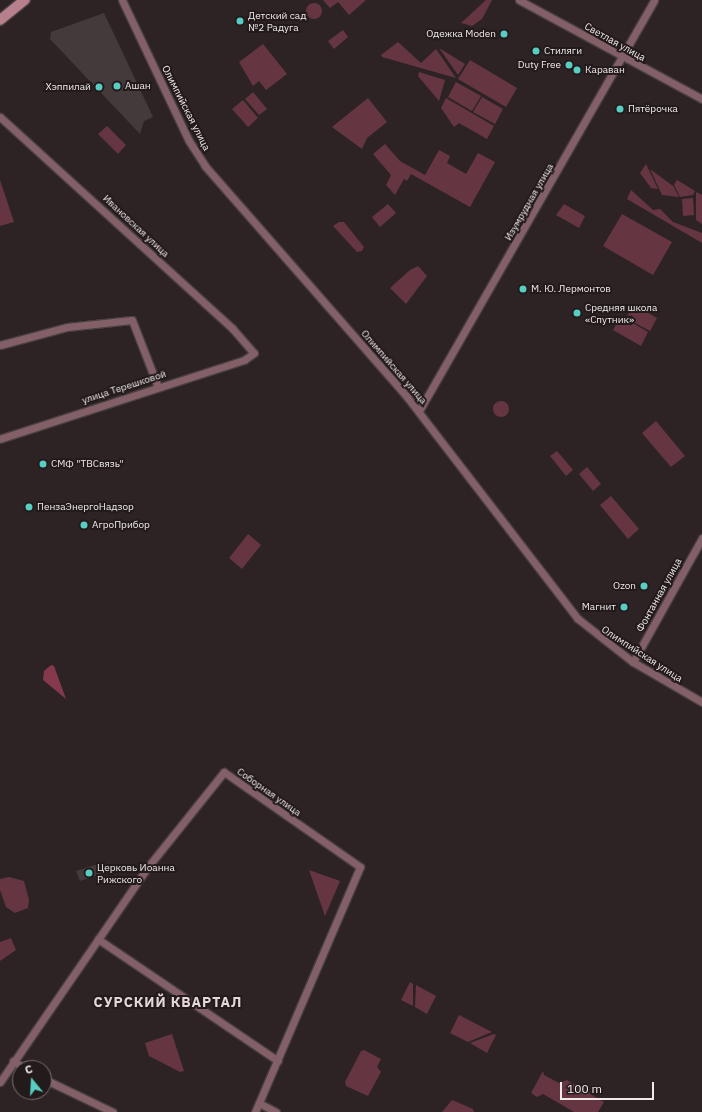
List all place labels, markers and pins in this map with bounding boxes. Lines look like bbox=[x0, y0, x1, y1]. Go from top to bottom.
place label: Детский сад №2 Радуга bbox=[248, 9, 306, 32]
marker: Детский сад №2 Радуга bbox=[235, 16, 245, 26]
place label: Одежка Moden bbox=[426, 28, 496, 40]
marker: Одежка Moden bbox=[499, 29, 509, 39]
place label: Стиляги bbox=[544, 45, 582, 57]
marker: Стиляги bbox=[531, 46, 541, 56]
place label: Duty Free bbox=[518, 59, 561, 71]
marker: Duty Free bbox=[564, 60, 574, 70]
place label: Караван bbox=[585, 64, 625, 76]
marker: Караван bbox=[572, 65, 582, 75]
place label: Ашан bbox=[125, 80, 151, 92]
place label: Хэппилай bbox=[46, 81, 91, 93]
marker: Ашан bbox=[112, 81, 122, 91]
marker: Хэппилай bbox=[94, 82, 104, 92]
place label: Пятёрочка bbox=[628, 103, 678, 115]
marker: Пятёрочка bbox=[615, 104, 625, 114]
place label: М. Ю. Лермонтов bbox=[531, 283, 611, 295]
marker: М. Ю. Лермонтов bbox=[518, 284, 528, 294]
place label: Средняя школа «Спутник» bbox=[585, 301, 657, 324]
marker: Средняя школа «Спутник» bbox=[572, 308, 582, 318]
place label: СМФ "ТВСвязь" bbox=[51, 458, 124, 470]
marker: СМФ "ТВСвязь" bbox=[38, 459, 48, 469]
place label: ПензаЭнергоНадзор bbox=[37, 501, 134, 513]
marker: ПензаЭнергоНадзор bbox=[24, 502, 34, 512]
place label: АгроПрибор bbox=[92, 519, 150, 531]
marker: АгроПрибор bbox=[79, 520, 89, 530]
place label: Ozon bbox=[613, 580, 636, 592]
marker: Ozon bbox=[639, 581, 649, 591]
place label: Магнит bbox=[582, 601, 616, 613]
marker: Магнит bbox=[619, 602, 629, 612]
place label: Церковь Иоанна Рижского bbox=[97, 861, 175, 884]
marker: Церковь Иоанна Рижского bbox=[84, 868, 94, 878]

